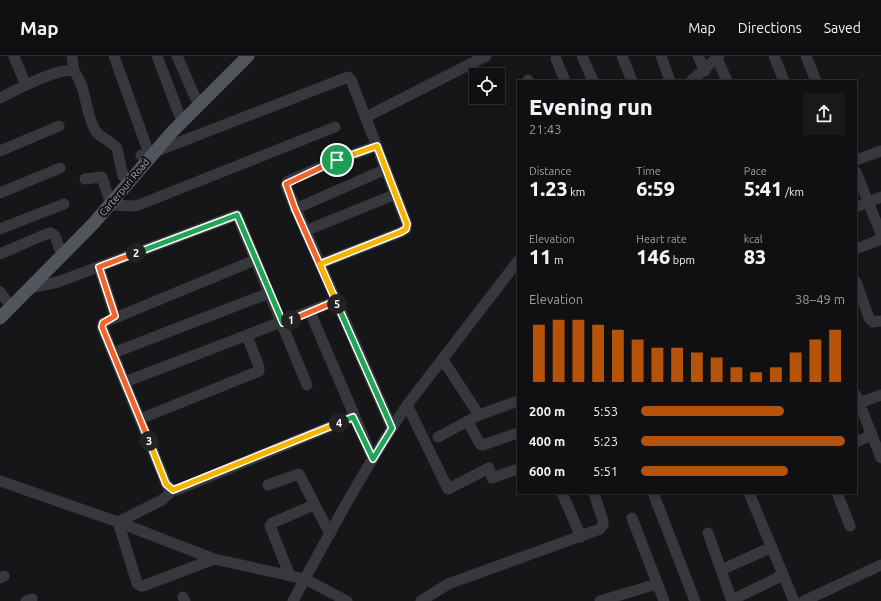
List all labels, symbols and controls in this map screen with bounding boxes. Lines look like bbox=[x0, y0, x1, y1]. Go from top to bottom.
text: Map bbox=[20, 17, 59, 39]
text: Map bbox=[688, 20, 716, 36]
text: Directions bbox=[738, 20, 802, 36]
text: Saved bbox=[824, 20, 861, 36]
map controls bbox=[469, 68, 505, 104]
button: locate bbox=[469, 68, 505, 104]
button: share bbox=[803, 93, 845, 135]
text: Evening run bbox=[529, 94, 653, 119]
text: 21:43 bbox=[529, 122, 562, 136]
pin bbox=[320, 143, 354, 177]
icon: arrive bbox=[326, 149, 348, 171]
street label: Carterpuri Road bbox=[97, 156, 152, 218]
text: Distance bbox=[529, 165, 572, 177]
text: Time bbox=[636, 165, 661, 177]
text: Pace bbox=[744, 165, 767, 177]
text: 1.23 bbox=[529, 177, 568, 200]
text: 6:59 bbox=[636, 177, 675, 200]
text: 5:41 bbox=[744, 177, 782, 200]
text: km bbox=[568, 186, 585, 198]
text: /km bbox=[782, 186, 804, 198]
text: Elevation bbox=[529, 233, 575, 245]
text: Heart rate bbox=[636, 233, 687, 245]
text: kcal bbox=[744, 233, 763, 245]
pin: 2 bbox=[126, 243, 146, 263]
text: 11 bbox=[529, 245, 552, 268]
text: 146 bbox=[636, 245, 670, 268]
text: 83 bbox=[744, 245, 766, 268]
text: 2 bbox=[133, 247, 139, 259]
text: m bbox=[552, 254, 564, 266]
text: bpm bbox=[670, 254, 695, 266]
text: Elevation bbox=[529, 292, 583, 306]
text: 38–49 m bbox=[795, 292, 845, 306]
pin: 5 bbox=[327, 294, 347, 314]
text: 5 bbox=[334, 298, 340, 310]
pin: 1 bbox=[281, 310, 301, 330]
text: 1 bbox=[288, 314, 294, 326]
text: 200 m bbox=[529, 404, 565, 418]
text: 5:53 bbox=[593, 404, 618, 418]
pin: 4 bbox=[329, 413, 349, 433]
text: 4 bbox=[336, 417, 342, 429]
pin: 3 bbox=[139, 431, 159, 451]
text: 400 m bbox=[529, 434, 565, 448]
text: 5:23 bbox=[593, 434, 618, 448]
text: 3 bbox=[146, 435, 152, 447]
text: 600 m bbox=[529, 464, 565, 478]
text: 5:51 bbox=[593, 464, 618, 478]

